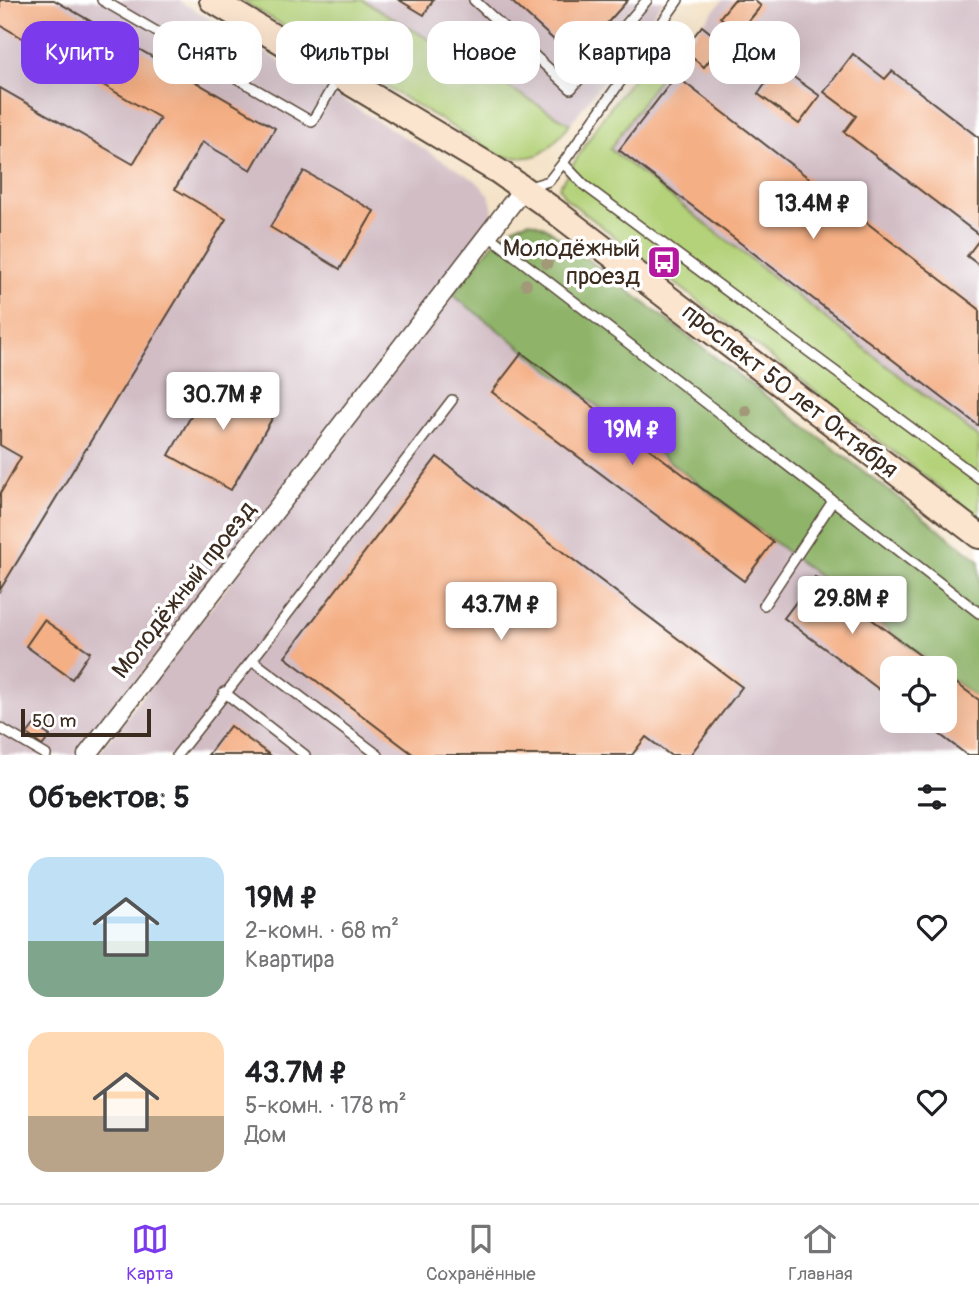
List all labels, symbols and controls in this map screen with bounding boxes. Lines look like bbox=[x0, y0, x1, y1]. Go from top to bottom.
chip: Купить bbox=[21, 21, 139, 84]
chip: Снять bbox=[153, 21, 262, 84]
chip: Фильтры bbox=[276, 21, 413, 84]
chip: Новое bbox=[427, 21, 540, 84]
chip: Квартира bbox=[554, 21, 695, 84]
chip: Дом bbox=[709, 21, 800, 84]
pin: 13.4M ₽ bbox=[748, 182, 878, 241]
text: 13.4M ₽ bbox=[775, 189, 851, 218]
place label: Молодёжный проезд bbox=[503, 234, 641, 291]
bus stop icon: Молодёжный проезд bbox=[645, 243, 683, 281]
street label: проспект 50 лет Октября bbox=[676, 298, 904, 484]
pin: 30.7M ₽ bbox=[158, 372, 288, 432]
text: 30.7M ₽ bbox=[182, 380, 264, 409]
pin: 19M ₽ bbox=[583, 407, 681, 467]
text: 19M ₽ bbox=[604, 415, 660, 444]
street label: Молодёжный проезд bbox=[106, 495, 263, 684]
pin: 29.8M ₽ bbox=[787, 576, 917, 636]
pin: 43.7M ₽ bbox=[436, 582, 566, 642]
text: 29.8M ₽ bbox=[814, 584, 890, 613]
text: 43.7M ₽ bbox=[462, 590, 540, 619]
map controls bbox=[880, 656, 957, 733]
button: locate bbox=[880, 656, 957, 733]
scale bar bbox=[21, 706, 150, 738]
text: 50 m bbox=[32, 709, 76, 733]
icon: filters bbox=[913, 778, 951, 816]
text: Объектов: 5 bbox=[28, 779, 190, 816]
text: 19M ₽ bbox=[245, 879, 318, 916]
icon: home bbox=[84, 885, 168, 969]
icon: heart bbox=[913, 908, 951, 946]
text: 2-комн. · 68 m² bbox=[245, 916, 399, 945]
text: Квартира bbox=[245, 945, 334, 974]
text: 43.7M ₽ bbox=[245, 1054, 348, 1091]
icon: home bbox=[84, 1060, 168, 1144]
icon: heart bbox=[913, 1083, 951, 1121]
text: 5-комн. · 178 m² bbox=[245, 1091, 407, 1120]
text: Дом bbox=[245, 1120, 286, 1149]
tab: Карта bbox=[126, 1220, 173, 1286]
tab: Сохранённые bbox=[426, 1220, 536, 1286]
tab: Главная bbox=[788, 1220, 853, 1286]

